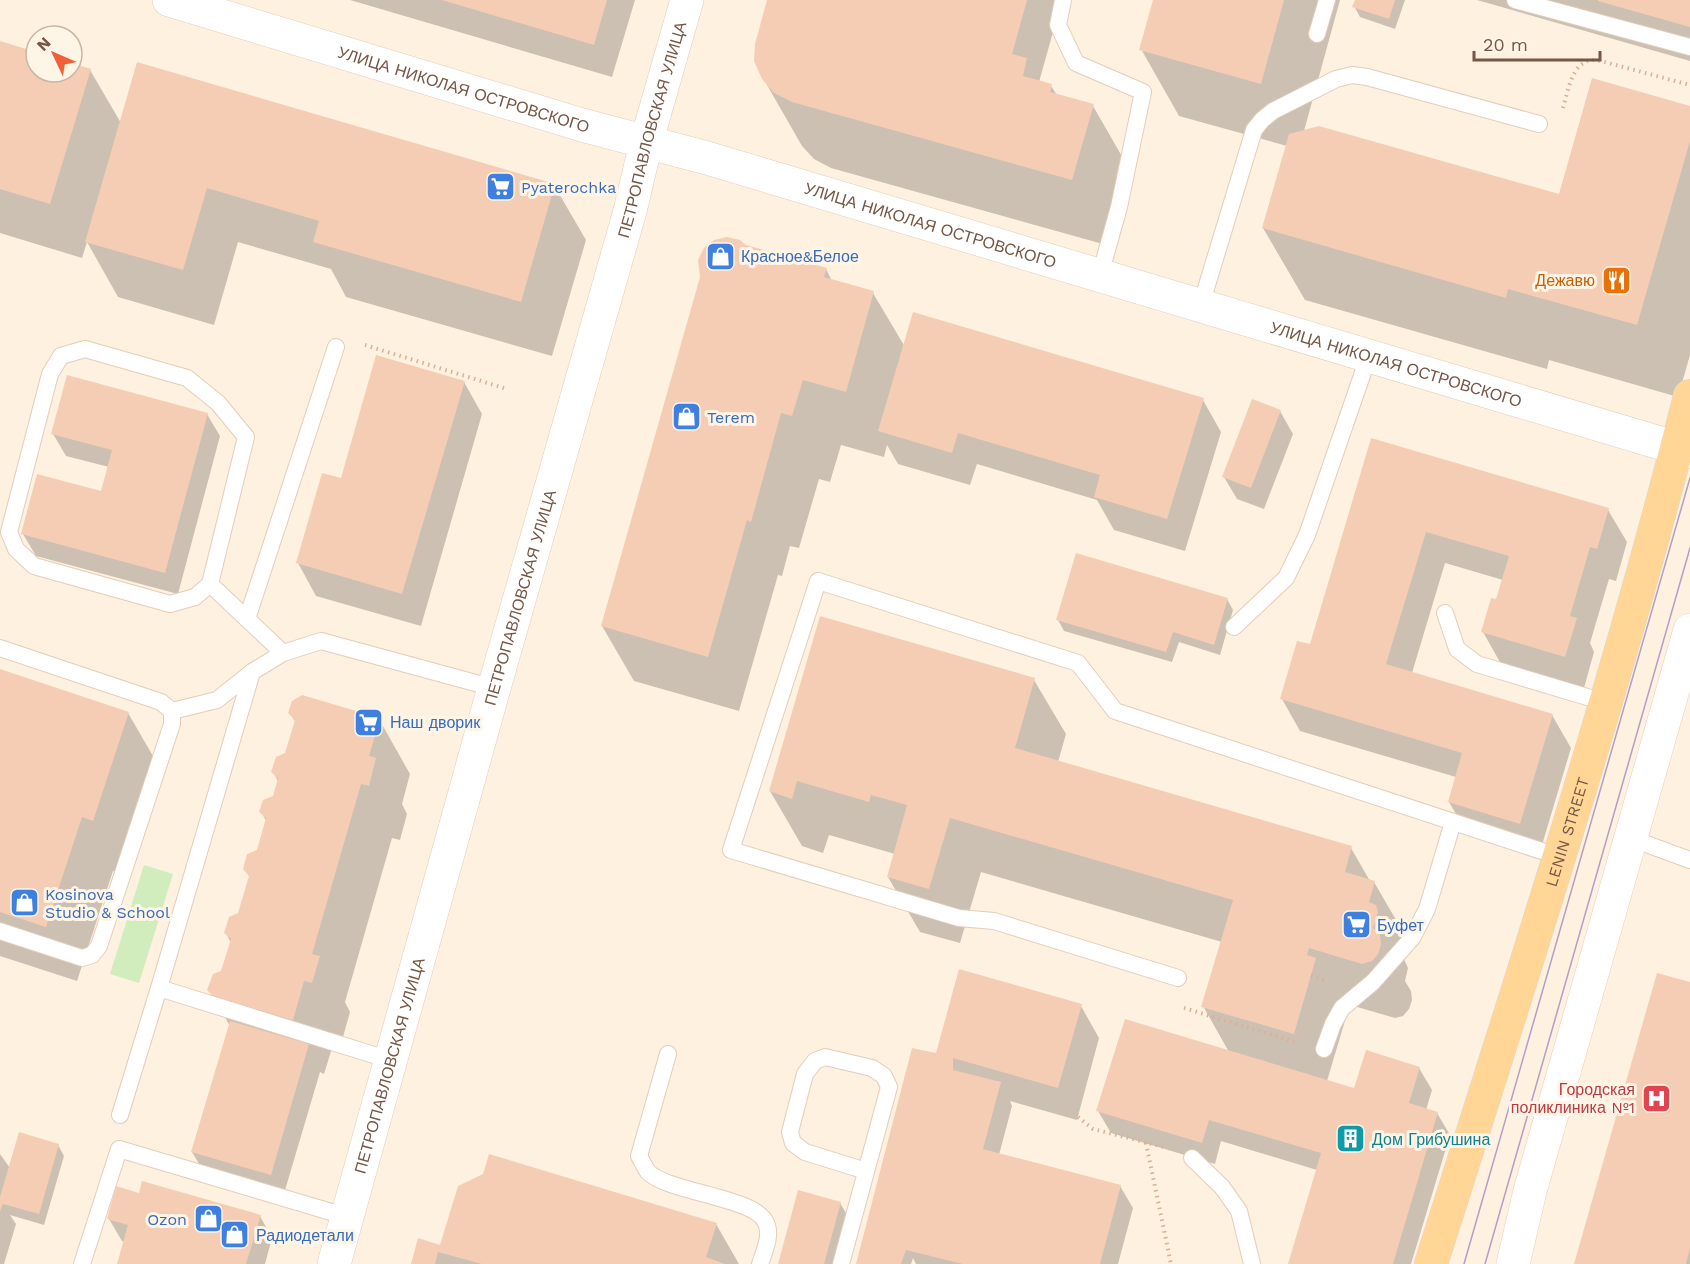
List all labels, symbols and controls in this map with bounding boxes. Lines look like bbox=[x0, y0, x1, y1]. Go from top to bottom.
street label: ПЕТРОПАВЛОВСКАЯ УЛИЦА bbox=[613, 19, 690, 240]
north arrow bbox=[24, 24, 84, 84]
scale bar bbox=[1474, 24, 1600, 62]
text: N bbox=[33, 33, 55, 55]
text: 20 m bbox=[1483, 34, 1528, 55]
street label: УЛИЦА НИКОЛАЯ ОСТРОВСКОГО bbox=[336, 42, 592, 136]
supermarket icon: Pyaterochka bbox=[484, 171, 516, 203]
place label: Pyaterochka bbox=[521, 178, 616, 197]
street label: УЛИЦА НИКОЛАЯ ОСТРОВСКОГО bbox=[802, 178, 1059, 271]
shop icon: Красное&Белое bbox=[704, 240, 736, 272]
place label: Красное&Белое bbox=[741, 247, 859, 266]
restaurant icon: Дежавю bbox=[1600, 264, 1632, 296]
place label: Дежавю bbox=[1535, 271, 1595, 290]
street label: УЛИЦА НИКОЛАЯ ОСТРОВСКОГО bbox=[1268, 317, 1524, 411]
shop icon: Terem bbox=[670, 401, 702, 433]
place label: Terem bbox=[707, 408, 755, 427]
street label: ПЕТРОПАВЛОВСКАЯ УЛИЦА bbox=[480, 487, 560, 707]
supermarket icon: Наш дворик bbox=[353, 706, 385, 738]
place label: Наш дворик bbox=[390, 713, 481, 732]
street label: LENIN STREET bbox=[1541, 774, 1593, 889]
place label: Kosinova Studio & School bbox=[45, 885, 170, 922]
shop icon: Kosinova Studio & School bbox=[8, 887, 40, 919]
supermarket icon: Буфет bbox=[1340, 909, 1372, 941]
place label: Буфет bbox=[1377, 916, 1425, 935]
street label: ПЕТРОПАВЛОВСКАЯ УЛИЦА bbox=[350, 955, 428, 1176]
place label: Городская поликлиника №1 bbox=[1511, 1080, 1635, 1117]
hospital icon: Городская поликлиника №1 bbox=[1640, 1082, 1672, 1114]
building icon: Дом Грибушина bbox=[1335, 1123, 1367, 1155]
place label: Дом Грибушина bbox=[1372, 1130, 1490, 1149]
shop icon: Ozon bbox=[192, 1203, 224, 1235]
place label: Ozon bbox=[147, 1210, 187, 1229]
shop icon: Радиодетали bbox=[219, 1219, 251, 1251]
place label: Радиодетали bbox=[256, 1226, 354, 1245]

